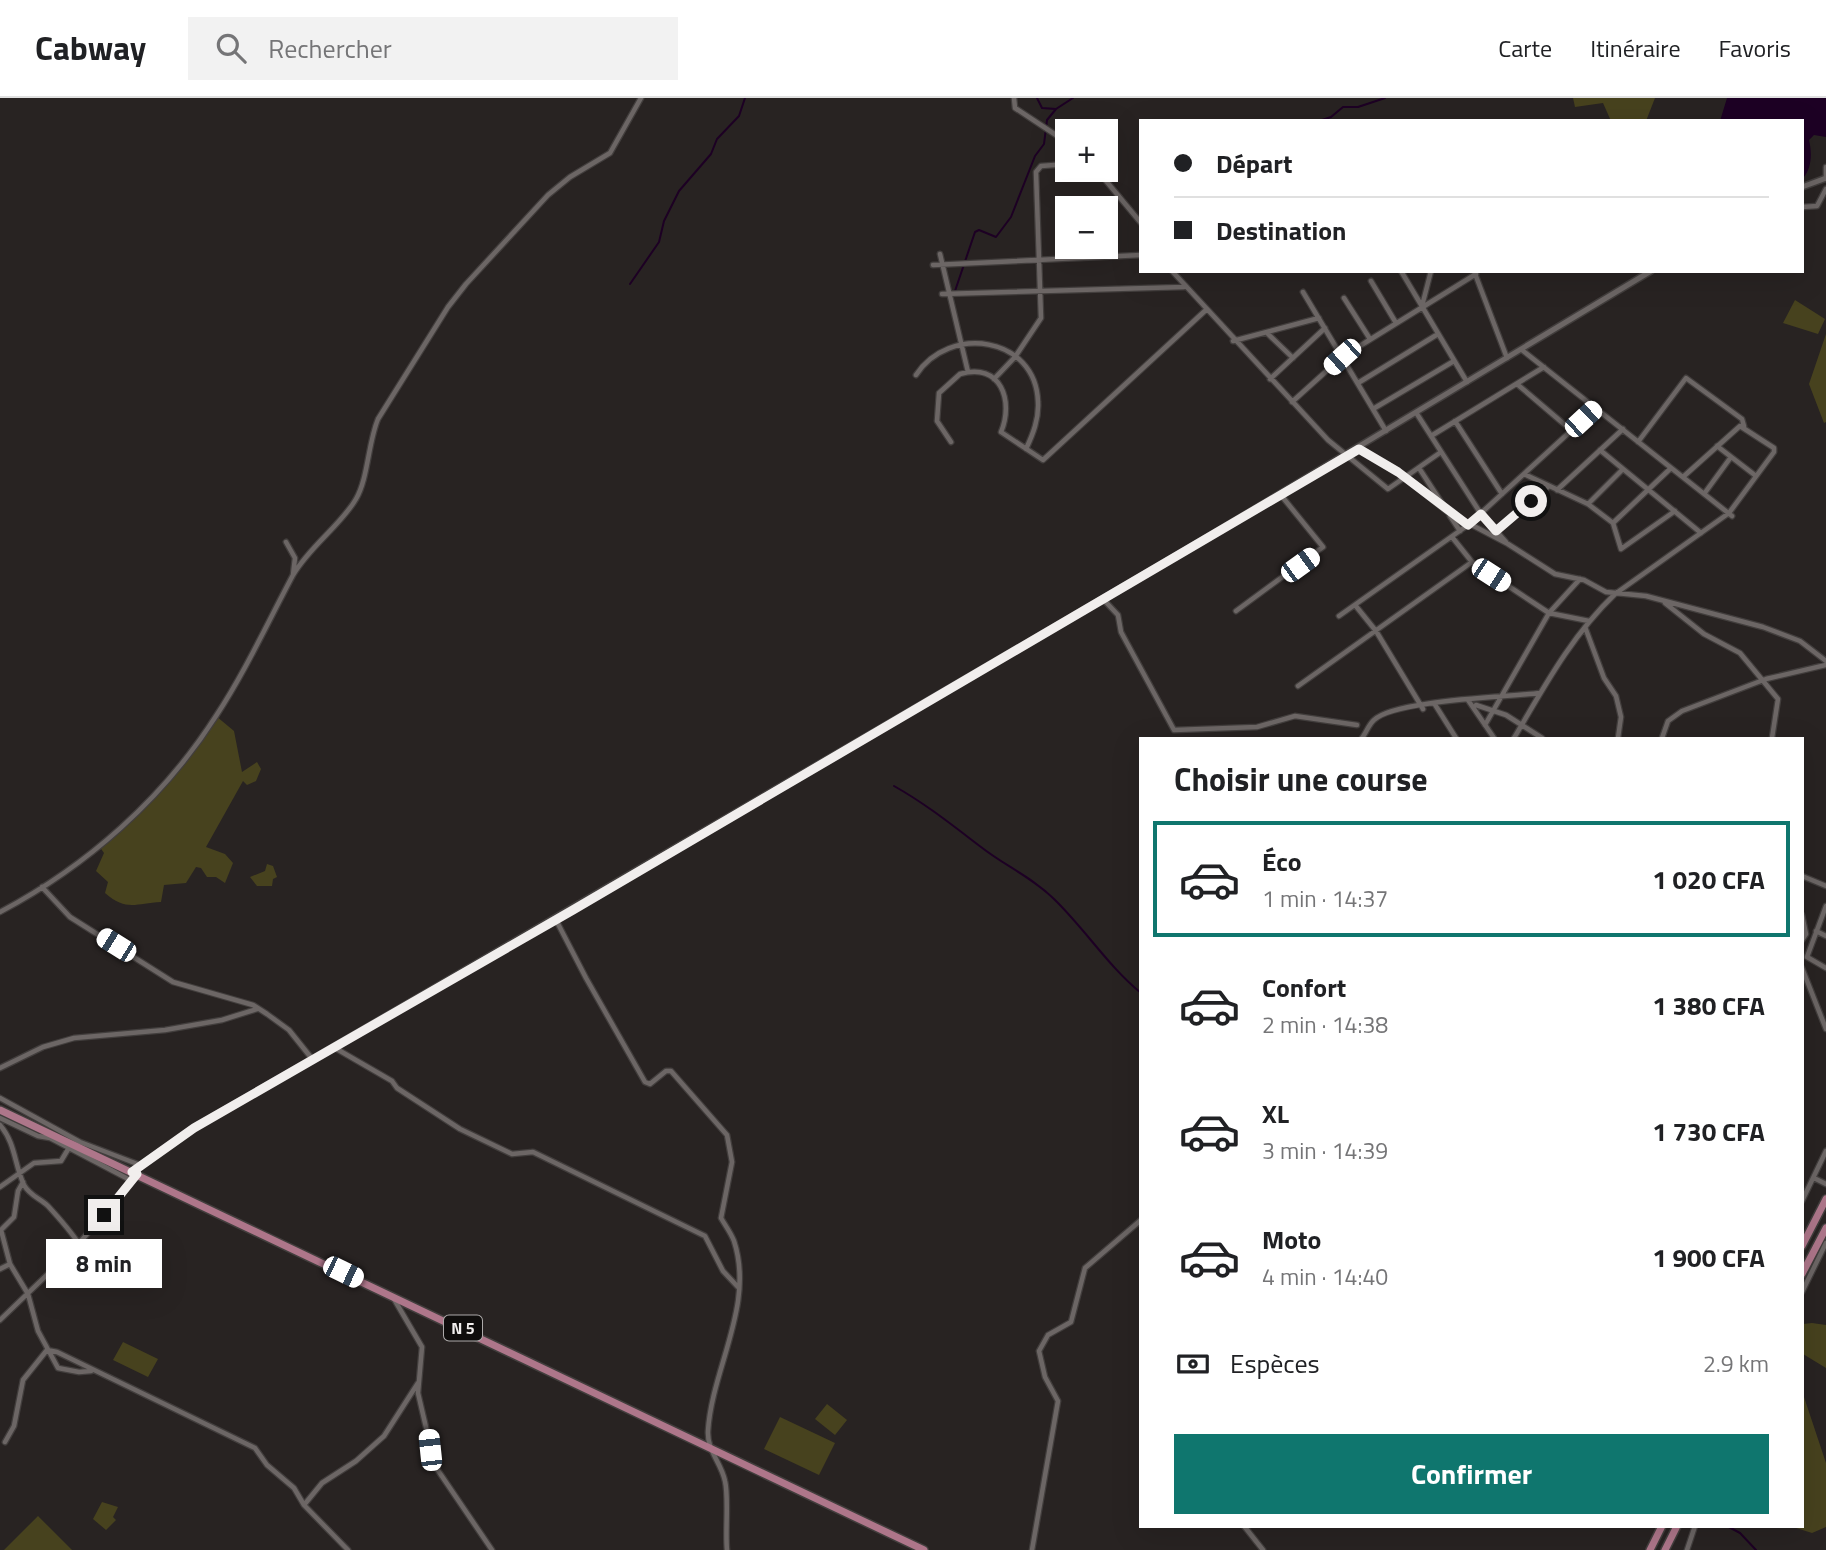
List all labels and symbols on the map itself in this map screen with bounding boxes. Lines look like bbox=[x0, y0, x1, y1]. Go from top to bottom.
car bbox=[1320, 335, 1365, 379]
car bbox=[1561, 397, 1606, 441]
route start bbox=[1515, 485, 1547, 517]
car bbox=[1277, 544, 1324, 586]
car bbox=[1468, 555, 1515, 595]
car bbox=[93, 925, 140, 965]
route end bbox=[88, 1199, 120, 1231]
callout: 8 min bbox=[46, 1240, 162, 1288]
car bbox=[320, 1253, 367, 1291]
road number: N 5 bbox=[444, 1316, 482, 1340]
car bbox=[418, 1428, 443, 1472]

